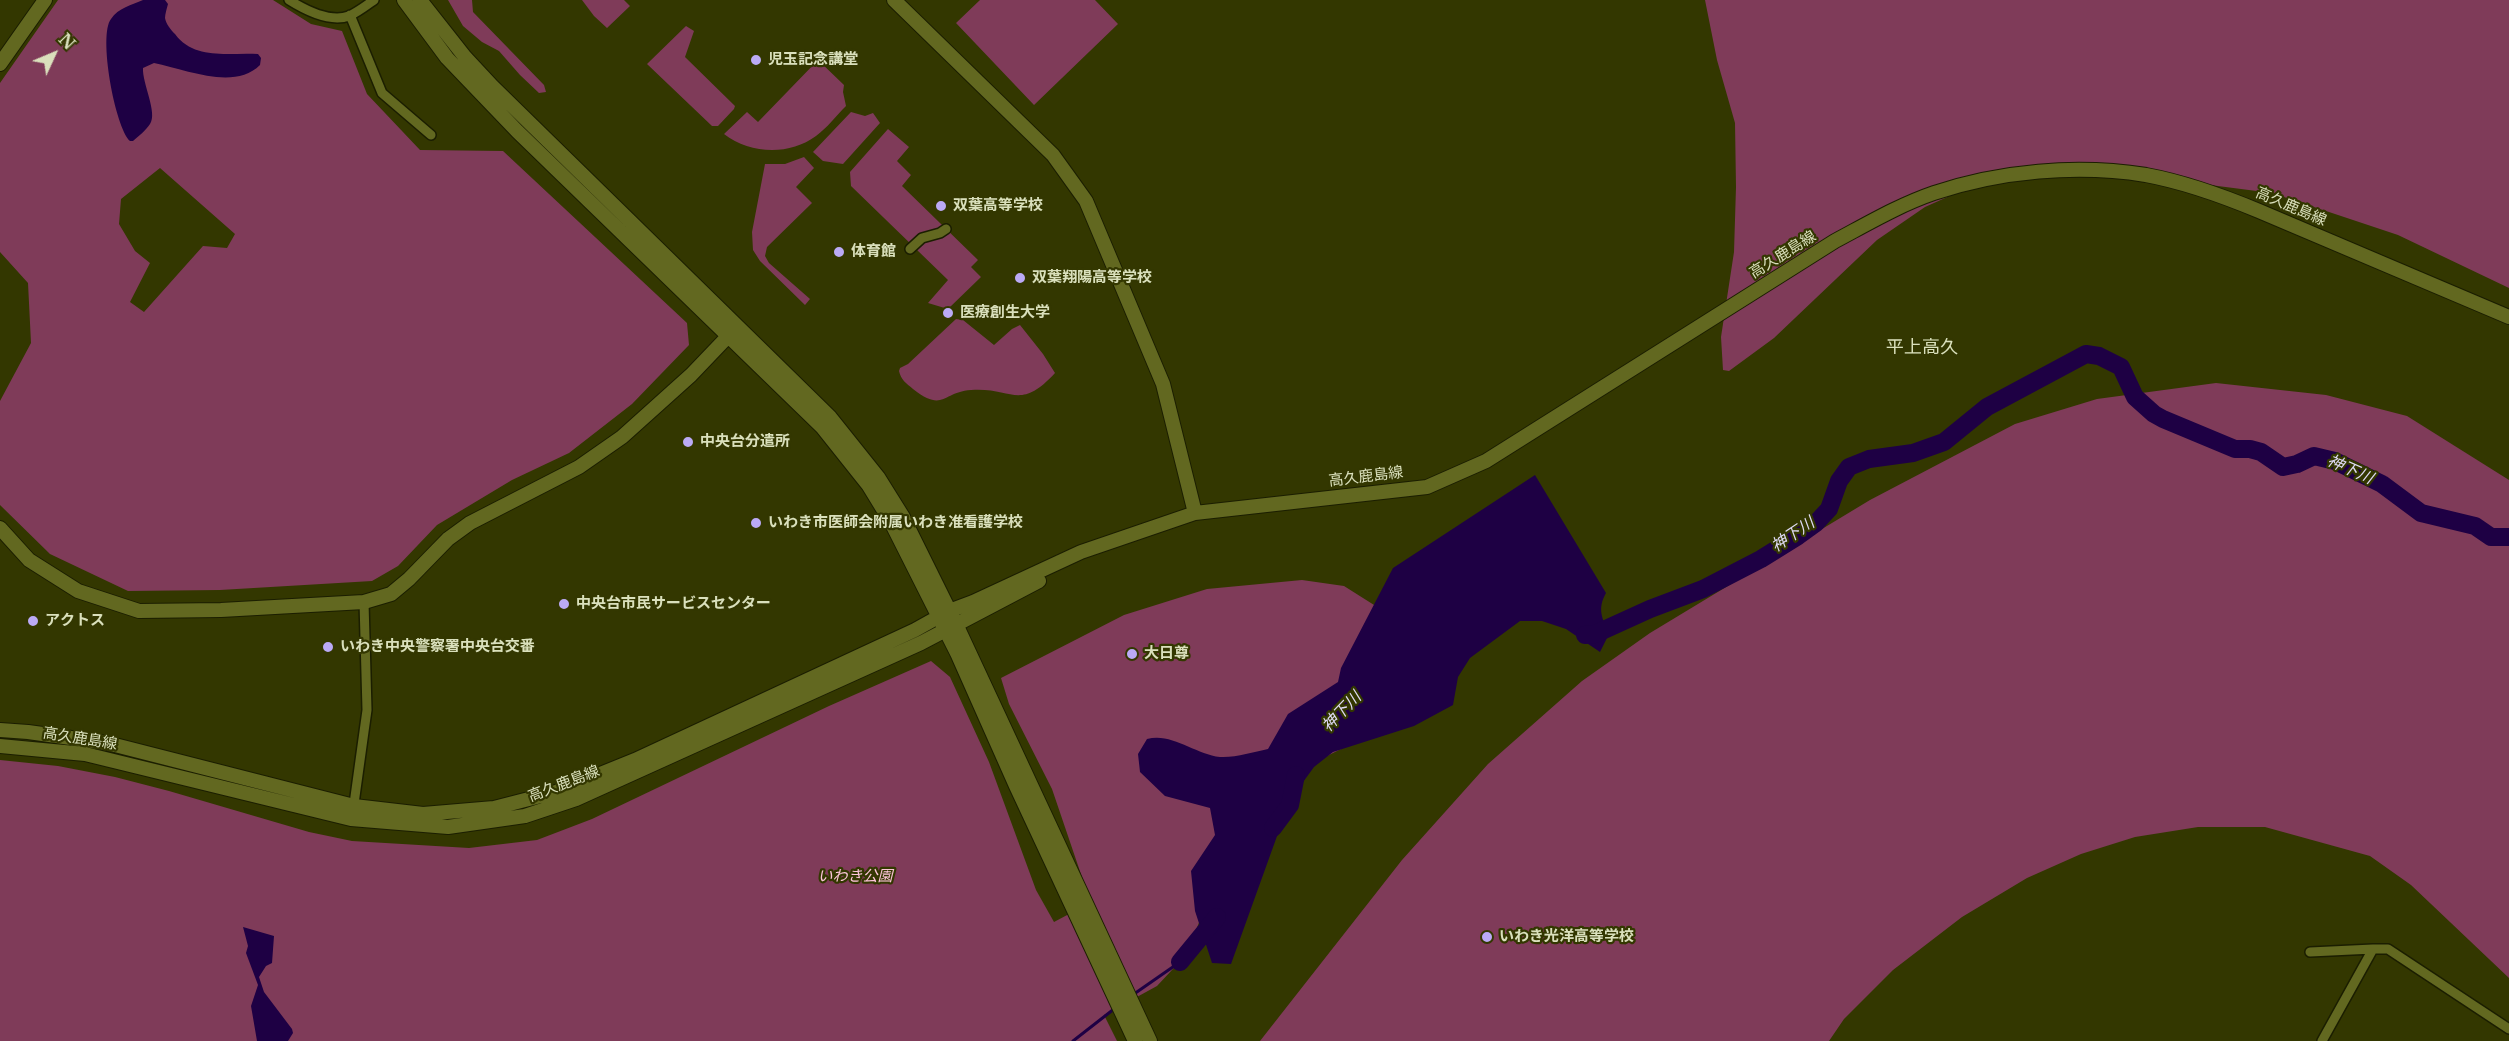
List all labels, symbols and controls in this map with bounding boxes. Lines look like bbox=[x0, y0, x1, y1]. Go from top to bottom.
north arrow bbox=[24, 24, 84, 84]
text: N bbox=[55, 29, 79, 54]
place label: 児玉記念講堂 bbox=[768, 51, 858, 69]
marker: 児玉記念講堂 bbox=[749, 53, 763, 67]
street label: 高久鹿島線 bbox=[2253, 184, 2329, 230]
place label: 双葉高等学校 bbox=[953, 197, 1043, 215]
marker: 双葉高等学校 bbox=[934, 199, 948, 213]
street label: 高久鹿島線 bbox=[1746, 227, 1820, 283]
place label: 体育館 bbox=[851, 243, 896, 261]
marker: 体育館 bbox=[832, 245, 846, 259]
place label: 双葉翔陽高等学校 bbox=[1032, 269, 1152, 287]
marker: 双葉翔陽高等学校 bbox=[1013, 271, 1027, 285]
place label: 医療創生大学 bbox=[960, 304, 1050, 322]
marker: 医療創生大学 bbox=[941, 306, 955, 320]
district label: 平上高久 bbox=[1886, 337, 1958, 359]
place label: 中央台分遣所 bbox=[700, 433, 790, 451]
marker: 中央台分遣所 bbox=[681, 435, 695, 449]
water label: 神下川 bbox=[2324, 451, 2376, 489]
street label: 高久鹿島線 bbox=[1328, 463, 1404, 491]
place label: いわき市医師会附属いわき准看護学校 bbox=[768, 514, 1023, 532]
water label: 神下川 bbox=[1768, 514, 1818, 556]
marker: いわき市医師会附属いわき准看護学校 bbox=[749, 516, 763, 530]
place label: 中央台市民サービスセンター bbox=[576, 595, 771, 613]
marker: 中央台市民サービスセンター bbox=[557, 597, 571, 611]
place label: アクトス bbox=[45, 612, 105, 630]
marker: アクトス bbox=[26, 614, 40, 628]
place label: いわき中央警察署中央台交番 bbox=[340, 638, 535, 656]
marker: いわき中央警察署中央台交番 bbox=[321, 640, 335, 654]
place label: 大日尊 bbox=[1144, 645, 1189, 663]
marker: 大日尊 bbox=[1125, 647, 1139, 661]
water label: 神下川 bbox=[1318, 688, 1366, 736]
street label: 高久鹿島線 bbox=[42, 724, 118, 754]
street label: 高久鹿島線 bbox=[526, 762, 602, 806]
park label: いわき公園 bbox=[818, 868, 892, 886]
place label: いわき光洋高等学校 bbox=[1499, 928, 1634, 946]
marker: いわき光洋高等学校 bbox=[1480, 930, 1494, 944]

